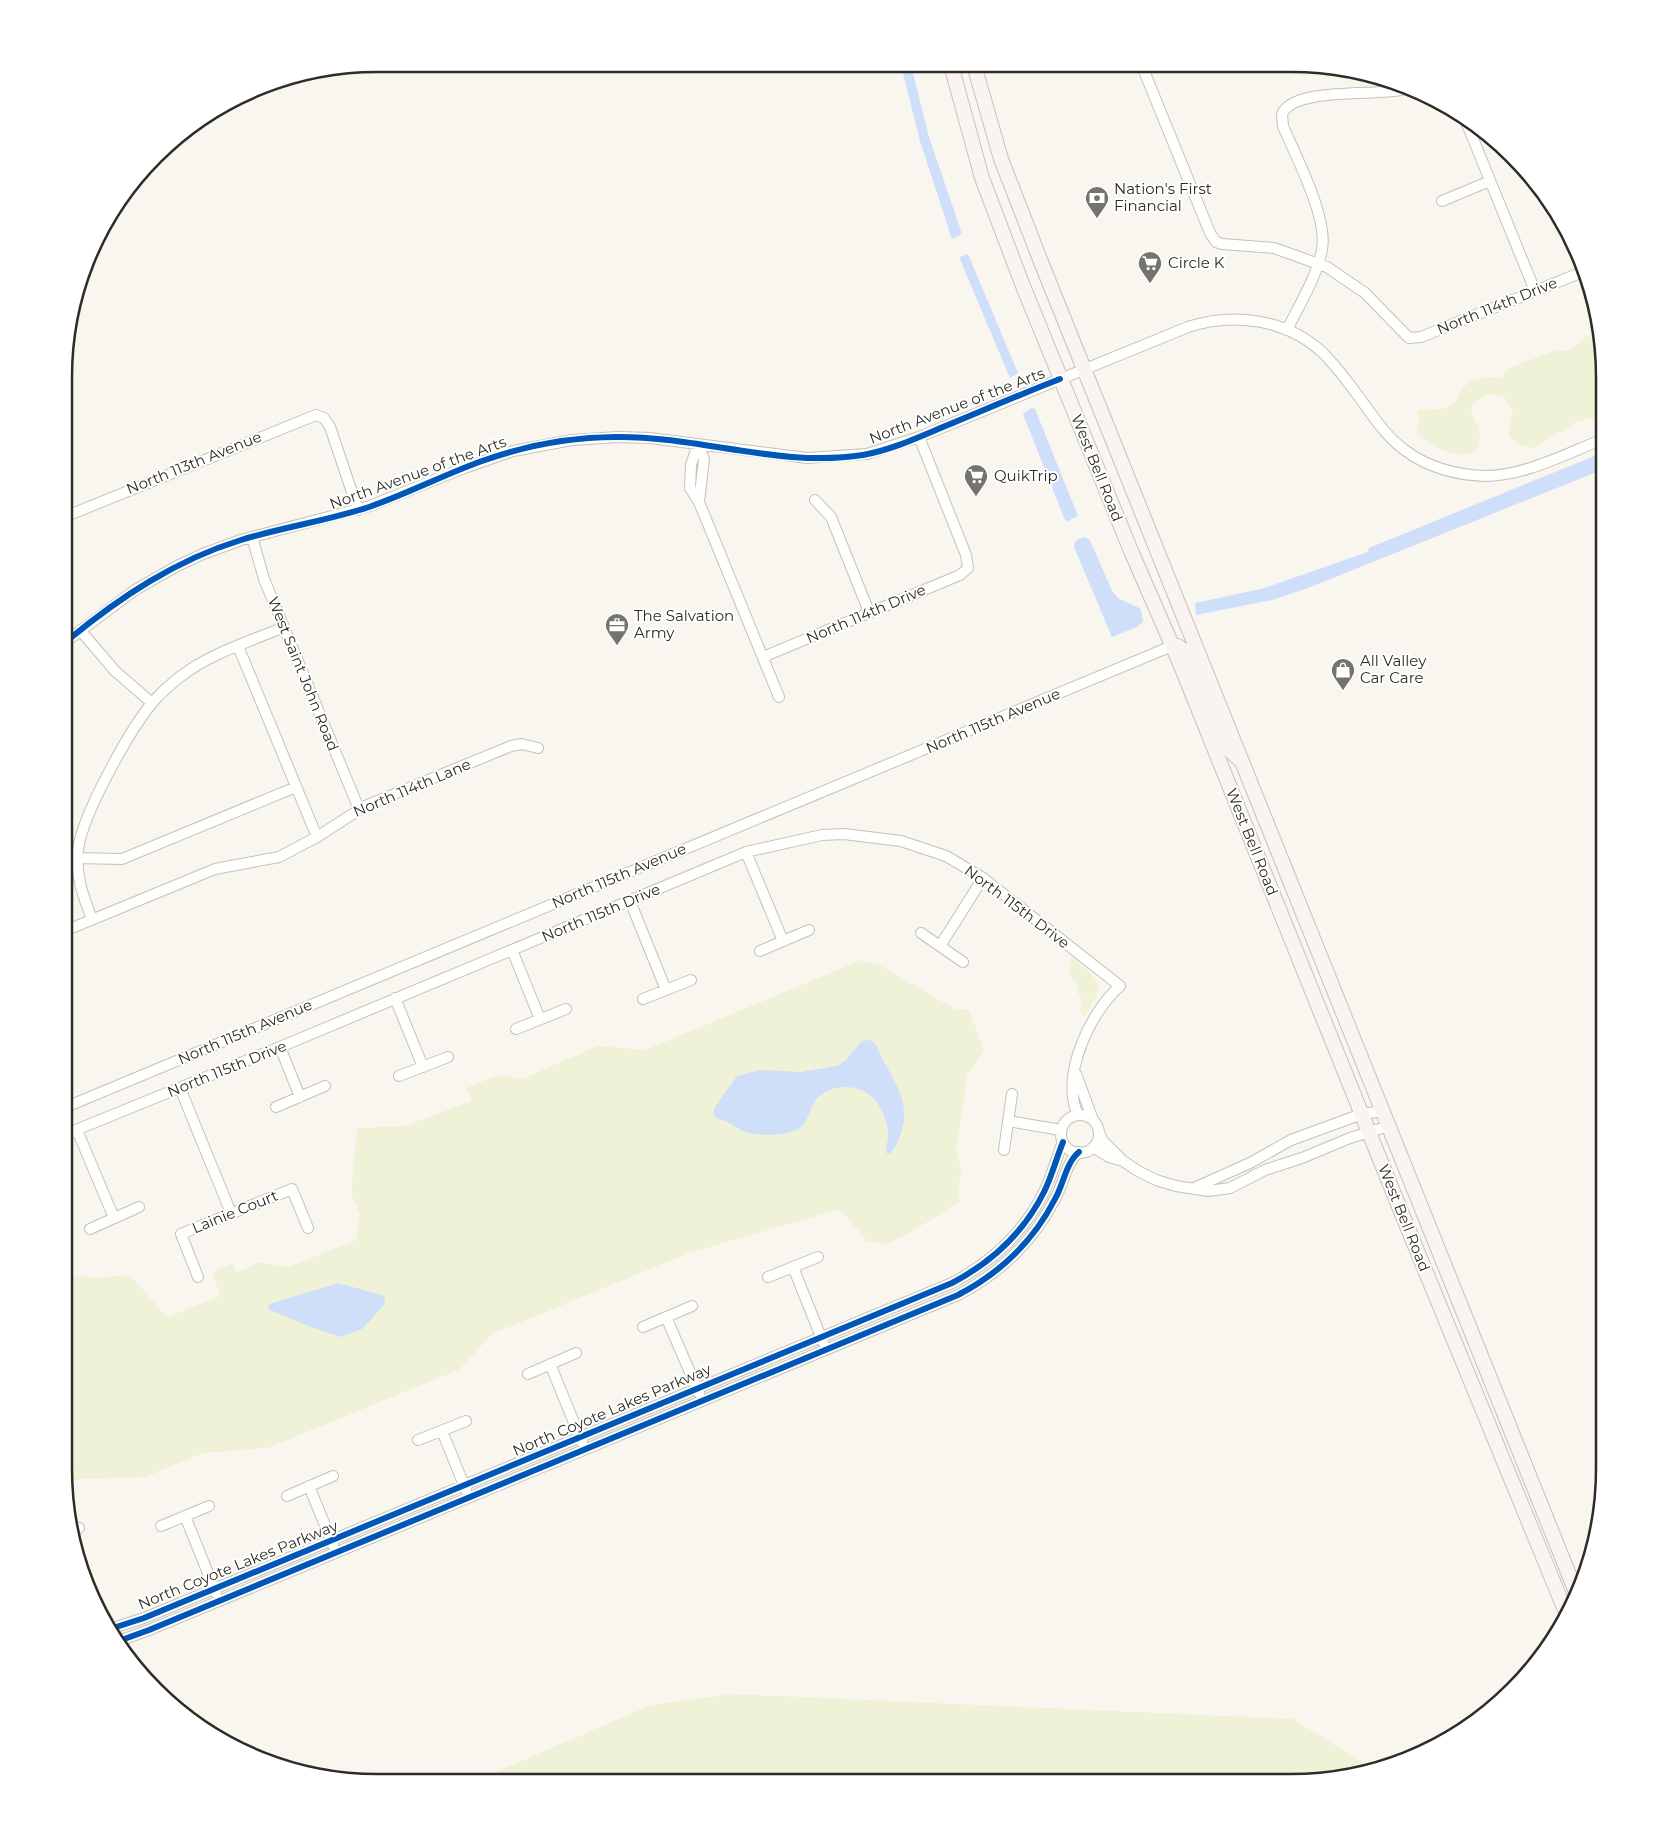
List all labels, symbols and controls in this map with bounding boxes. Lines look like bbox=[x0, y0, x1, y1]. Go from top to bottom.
place label: Nation's First Financial bbox=[1114, 179, 1212, 215]
bank icon: Nation's First Financial bbox=[1084, 185, 1110, 219]
supermarket icon: Circle K bbox=[1137, 250, 1163, 284]
place label: Circle K bbox=[1168, 253, 1225, 272]
street label: North 114th Drive bbox=[1434, 273, 1560, 338]
street label: North Avenue of the Arts bbox=[866, 363, 1047, 448]
street label: West Bell Road bbox=[1067, 411, 1128, 524]
street label: North 113th Avenue bbox=[123, 427, 264, 498]
street label: North Avenue of the Arts bbox=[327, 432, 509, 513]
supermarket icon: QuikTrip bbox=[963, 463, 989, 497]
place label: QuikTrip bbox=[994, 466, 1058, 485]
street label: North 114th Drive bbox=[803, 580, 929, 647]
street label: West Saint John Road bbox=[264, 594, 343, 754]
place label: The Salvation Army bbox=[634, 606, 734, 642]
office icon: The Salvation Army bbox=[604, 612, 630, 646]
place label: All Valley Car Care bbox=[1360, 651, 1427, 687]
shop icon: All Valley Car Care bbox=[1330, 657, 1356, 691]
street label: North 115th Avenue bbox=[923, 684, 1063, 757]
street label: North 114th Lane bbox=[350, 754, 473, 821]
street label: West Bell Road bbox=[1222, 785, 1283, 898]
street label: North 115th Avenue bbox=[549, 839, 689, 912]
street label: North 115th Drive bbox=[961, 861, 1074, 952]
street label: North 115th Drive bbox=[539, 879, 663, 946]
street label: North 115th Avenue bbox=[175, 995, 315, 1068]
street label: North 115th Drive bbox=[164, 1036, 289, 1101]
street label: West Bell Road bbox=[1374, 1161, 1435, 1274]
street label: Lainie Court bbox=[189, 1186, 281, 1237]
street label: North Coyote Lakes Parkway bbox=[510, 1359, 715, 1460]
street label: North Coyote Lakes Parkway bbox=[135, 1515, 341, 1613]

